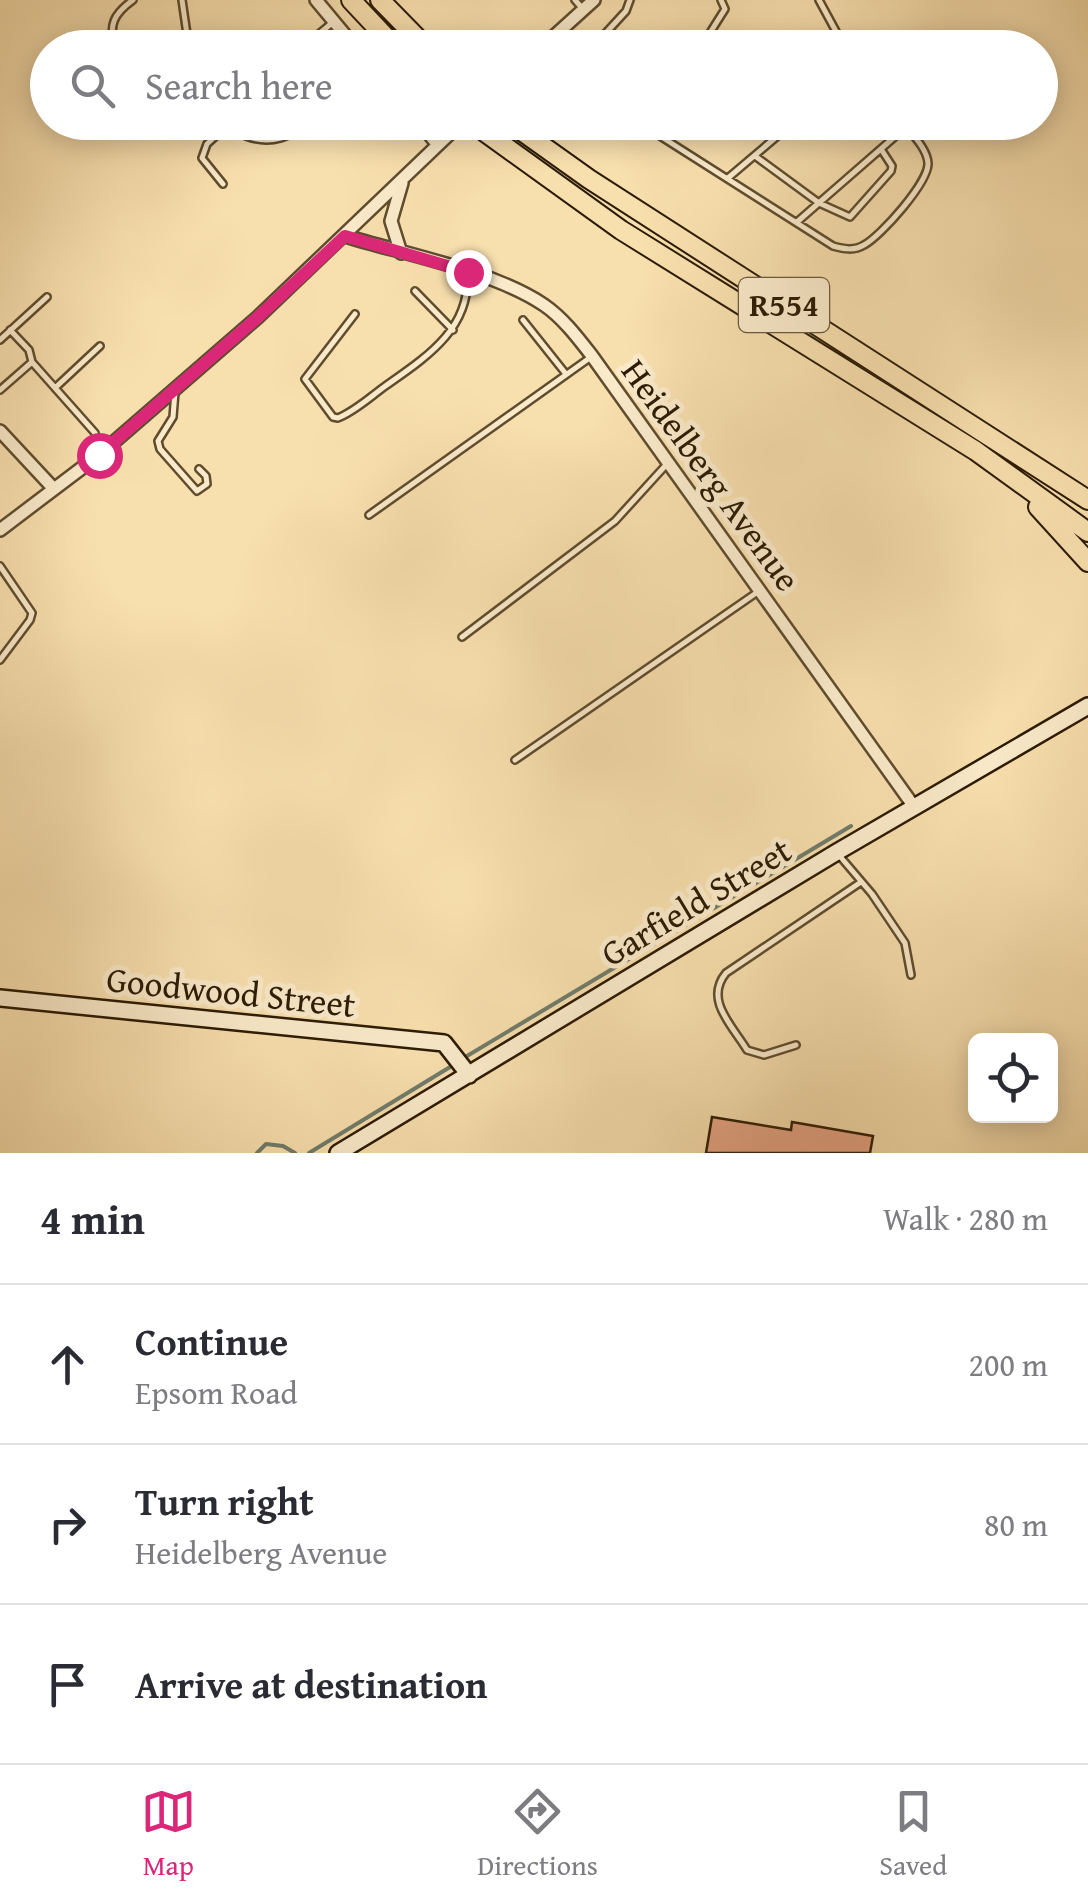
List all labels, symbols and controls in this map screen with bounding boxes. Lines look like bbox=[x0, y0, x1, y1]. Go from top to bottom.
search box bbox=[30, 30, 1058, 140]
text: Search here bbox=[145, 57, 333, 113]
icon: search bbox=[65, 58, 120, 113]
route end bbox=[446, 250, 492, 296]
road number: R554 bbox=[739, 278, 829, 332]
street label: Heidelberg Avenue bbox=[610, 348, 813, 601]
route start bbox=[77, 433, 123, 479]
street label: Garfield Street bbox=[591, 825, 801, 978]
street label: Goodwood Street bbox=[104, 953, 358, 1030]
map controls bbox=[968, 1033, 1058, 1123]
button: locate bbox=[968, 1033, 1058, 1123]
text: 4 min bbox=[40, 1188, 145, 1249]
text: Walk · 280 m bbox=[883, 1195, 1048, 1242]
text: Continue bbox=[135, 1313, 288, 1369]
icon: ahead bbox=[40, 1337, 95, 1392]
text: 200 m bbox=[969, 1341, 1048, 1388]
text: Epsom Road bbox=[135, 1369, 298, 1416]
text: Turn right bbox=[135, 1473, 314, 1529]
icon: right bbox=[40, 1497, 95, 1552]
text: 80 m bbox=[984, 1501, 1048, 1548]
text: Heidelberg Avenue bbox=[135, 1529, 387, 1576]
text: Arrive at destination bbox=[135, 1656, 488, 1712]
icon: arrive bbox=[40, 1657, 95, 1712]
tab: Map bbox=[141, 1784, 196, 1885]
tab: Directions bbox=[477, 1784, 598, 1885]
tab: Saved bbox=[879, 1784, 947, 1885]

